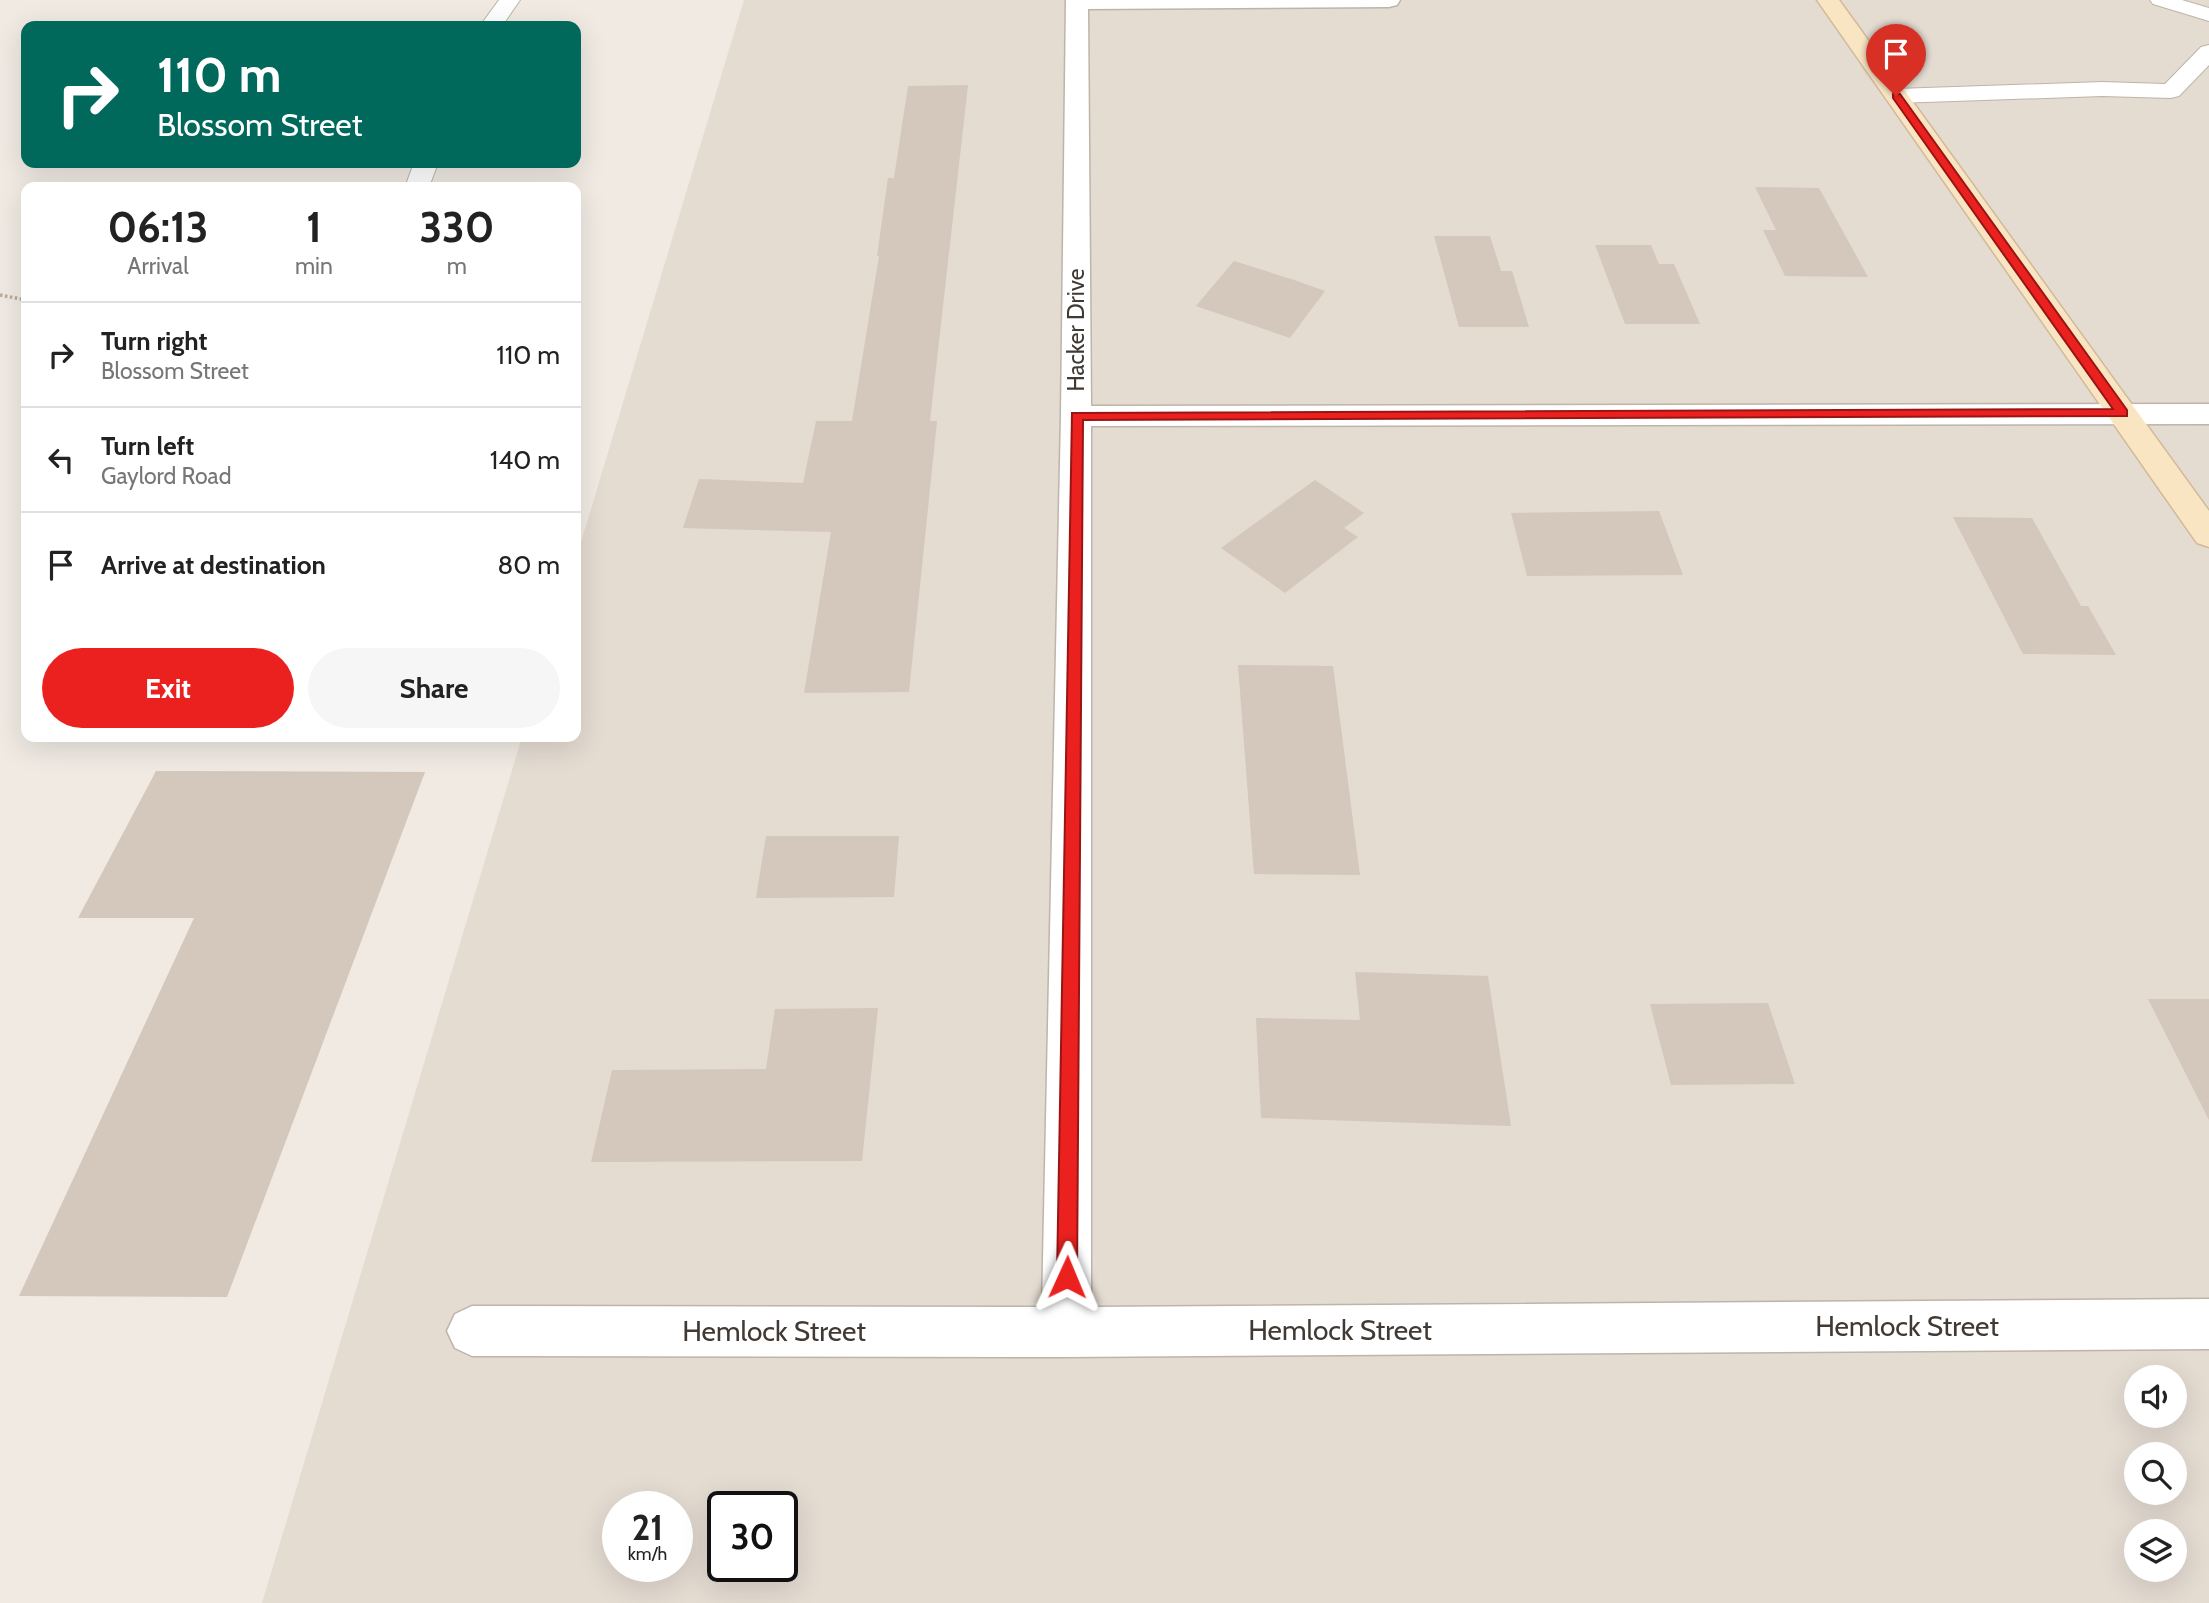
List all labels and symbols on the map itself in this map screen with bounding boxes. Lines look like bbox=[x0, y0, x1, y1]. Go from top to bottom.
pin bbox=[1866, 24, 1926, 96]
street label: Hacker Drive bbox=[1062, 268, 1090, 392]
position arrow bbox=[1030, 1240, 1104, 1314]
street label: Hemlock Street bbox=[1815, 1309, 1999, 1343]
street label: Hemlock Street bbox=[1248, 1313, 1432, 1347]
street label: Hemlock Street bbox=[682, 1314, 866, 1348]
speed limit sign: 30 bbox=[707, 1491, 798, 1582]

